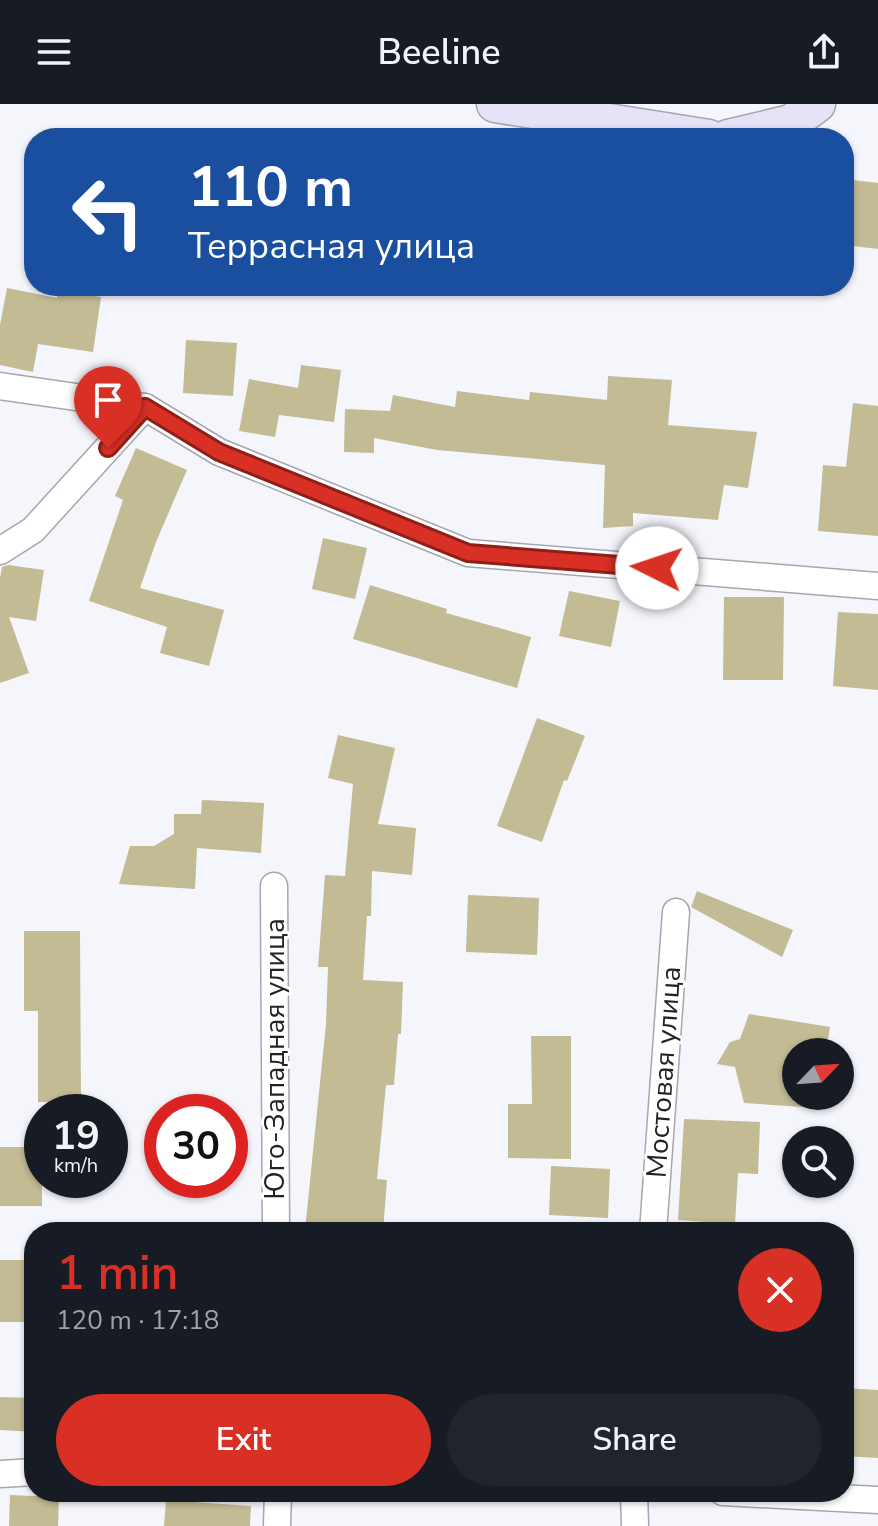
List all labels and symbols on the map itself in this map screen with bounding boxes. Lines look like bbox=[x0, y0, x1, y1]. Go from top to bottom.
pin bbox=[74, 366, 142, 448]
position arrow bbox=[615, 526, 699, 610]
street label: Юго-Западная улица bbox=[256, 918, 294, 1200]
street label: Мостовая улица bbox=[638, 965, 690, 1179]
north arrow bbox=[782, 1038, 854, 1110]
speed limit sign: 30 bbox=[144, 1094, 248, 1198]

